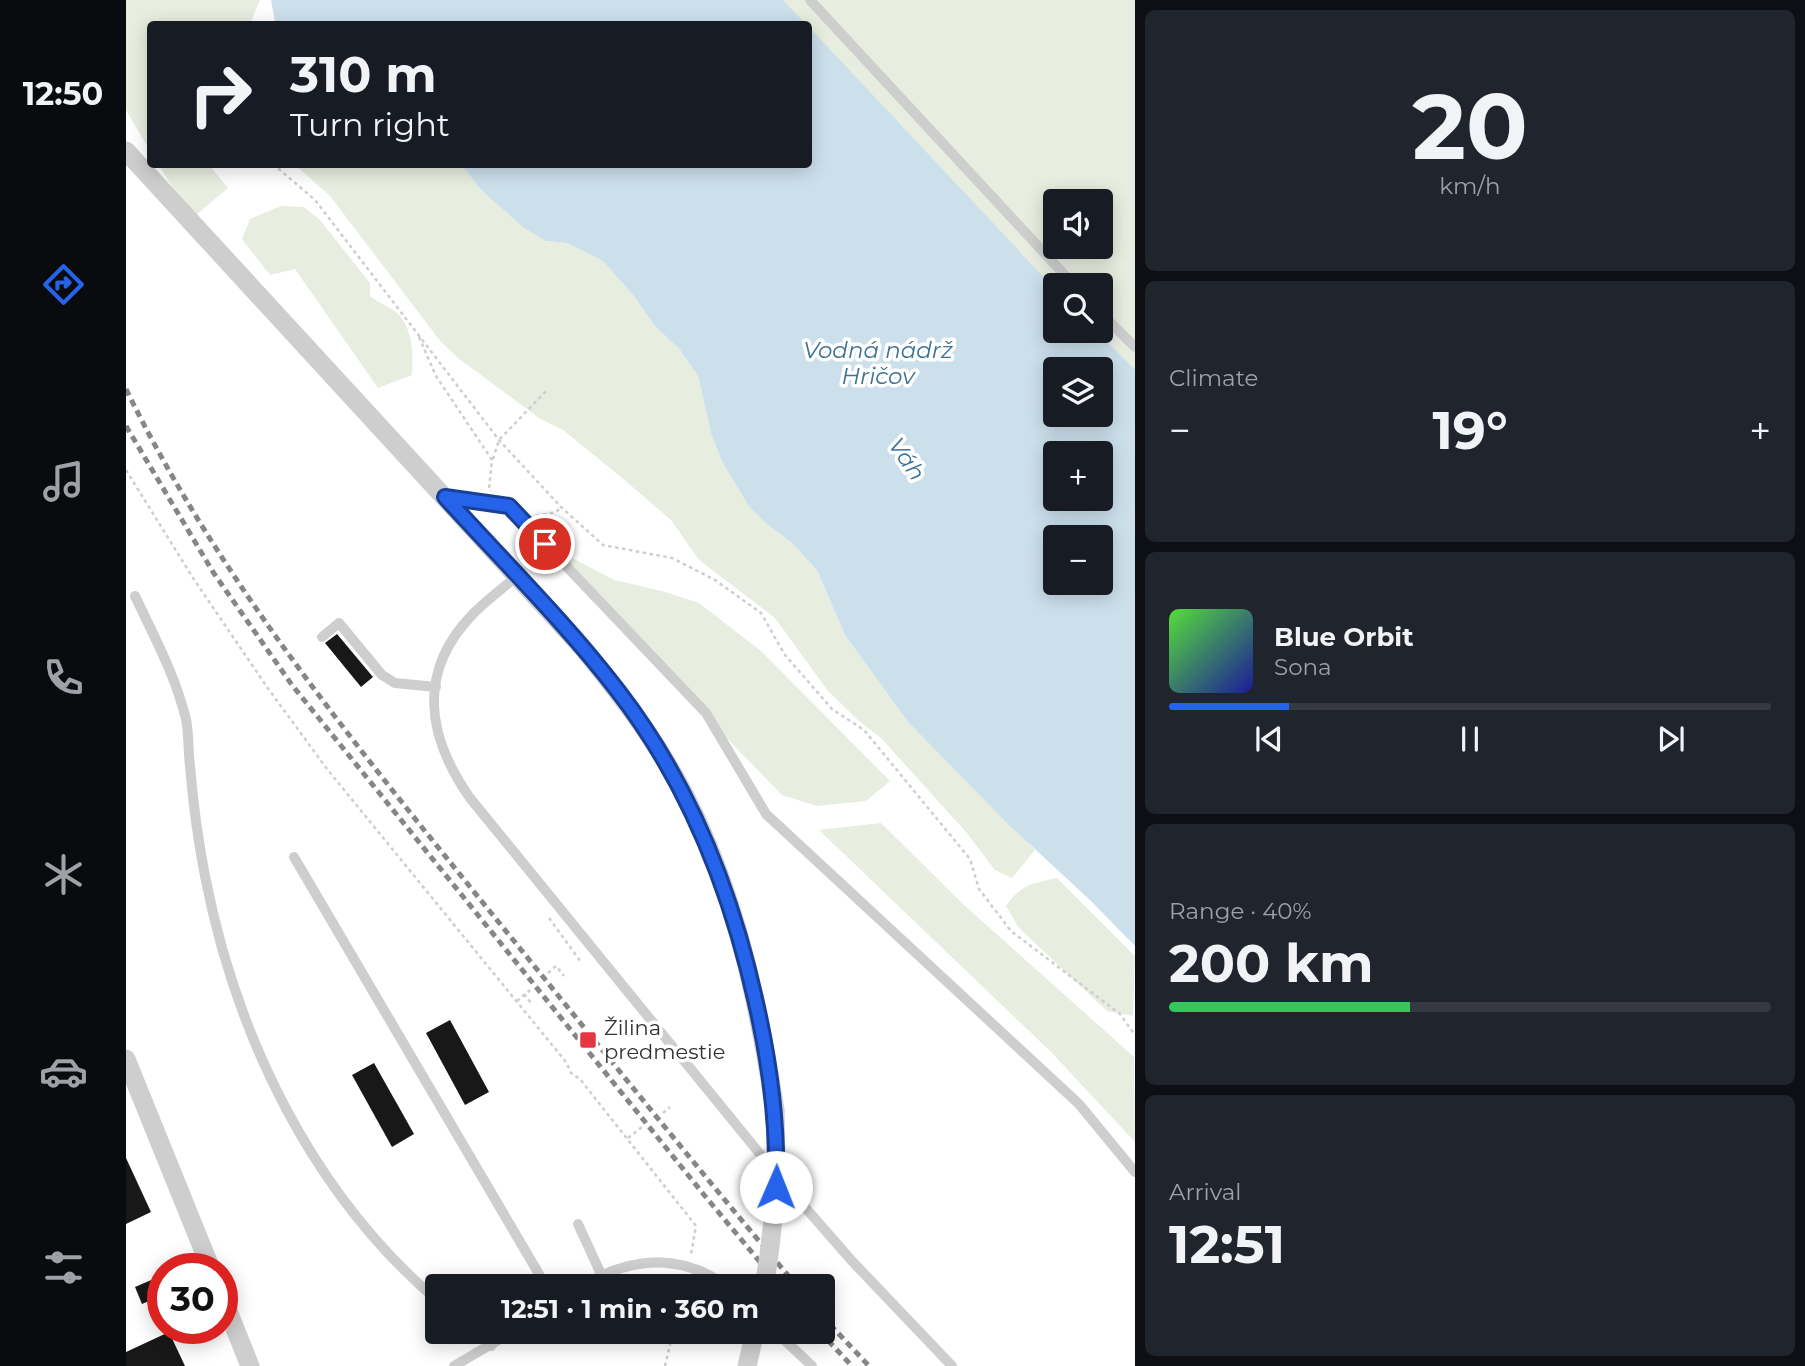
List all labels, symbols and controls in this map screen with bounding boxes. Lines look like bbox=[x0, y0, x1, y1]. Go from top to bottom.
text: 310 m bbox=[290, 45, 437, 104]
icon: right bbox=[175, 49, 266, 140]
text: 20 bbox=[1412, 71, 1528, 182]
text: 12:50 bbox=[23, 74, 103, 113]
text: Turn right bbox=[290, 105, 450, 144]
text: km/h bbox=[1439, 172, 1501, 200]
map controls bbox=[1043, 189, 1113, 595]
button: sound bbox=[1043, 189, 1113, 259]
icon: directions bbox=[39, 260, 88, 309]
button: search bbox=[1043, 273, 1113, 343]
water label: Vodná nádrž Hričov bbox=[803, 336, 953, 390]
button: layers bbox=[1043, 357, 1113, 427]
text: Climate bbox=[1169, 364, 1258, 392]
text: 19° bbox=[1432, 399, 1508, 462]
text: − bbox=[1169, 407, 1191, 454]
text: + bbox=[1749, 407, 1771, 454]
water label: Váh bbox=[883, 432, 931, 486]
button: + bbox=[1043, 441, 1113, 511]
icon: music bbox=[39, 457, 88, 506]
pin bbox=[515, 514, 575, 574]
icon: arrive bbox=[526, 525, 564, 563]
button: − bbox=[1043, 525, 1113, 595]
text: Blue Orbit bbox=[1274, 621, 1413, 653]
icon: phone bbox=[39, 653, 88, 702]
text: Sona bbox=[1274, 653, 1332, 681]
icon: previous bbox=[1250, 720, 1288, 758]
icon: pause bbox=[1451, 720, 1489, 758]
icon: next bbox=[1652, 720, 1690, 758]
icon: climate bbox=[39, 850, 88, 899]
text: Range · 40% bbox=[1169, 897, 1312, 925]
text: 200 km bbox=[1169, 932, 1373, 995]
place label: Žilina predmestie bbox=[604, 1015, 725, 1064]
marker: Žilina predmestie bbox=[578, 1030, 598, 1050]
icon: car bbox=[39, 1047, 88, 1096]
position arrow bbox=[739, 1150, 813, 1224]
text: Arrival bbox=[1169, 1178, 1242, 1206]
text: 12:51 bbox=[1169, 1213, 1285, 1276]
icon: filters bbox=[39, 1243, 88, 1292]
speed limit sign: 30 bbox=[147, 1253, 238, 1344]
text: 12:51 · 1 min · 360 m bbox=[501, 1293, 759, 1325]

